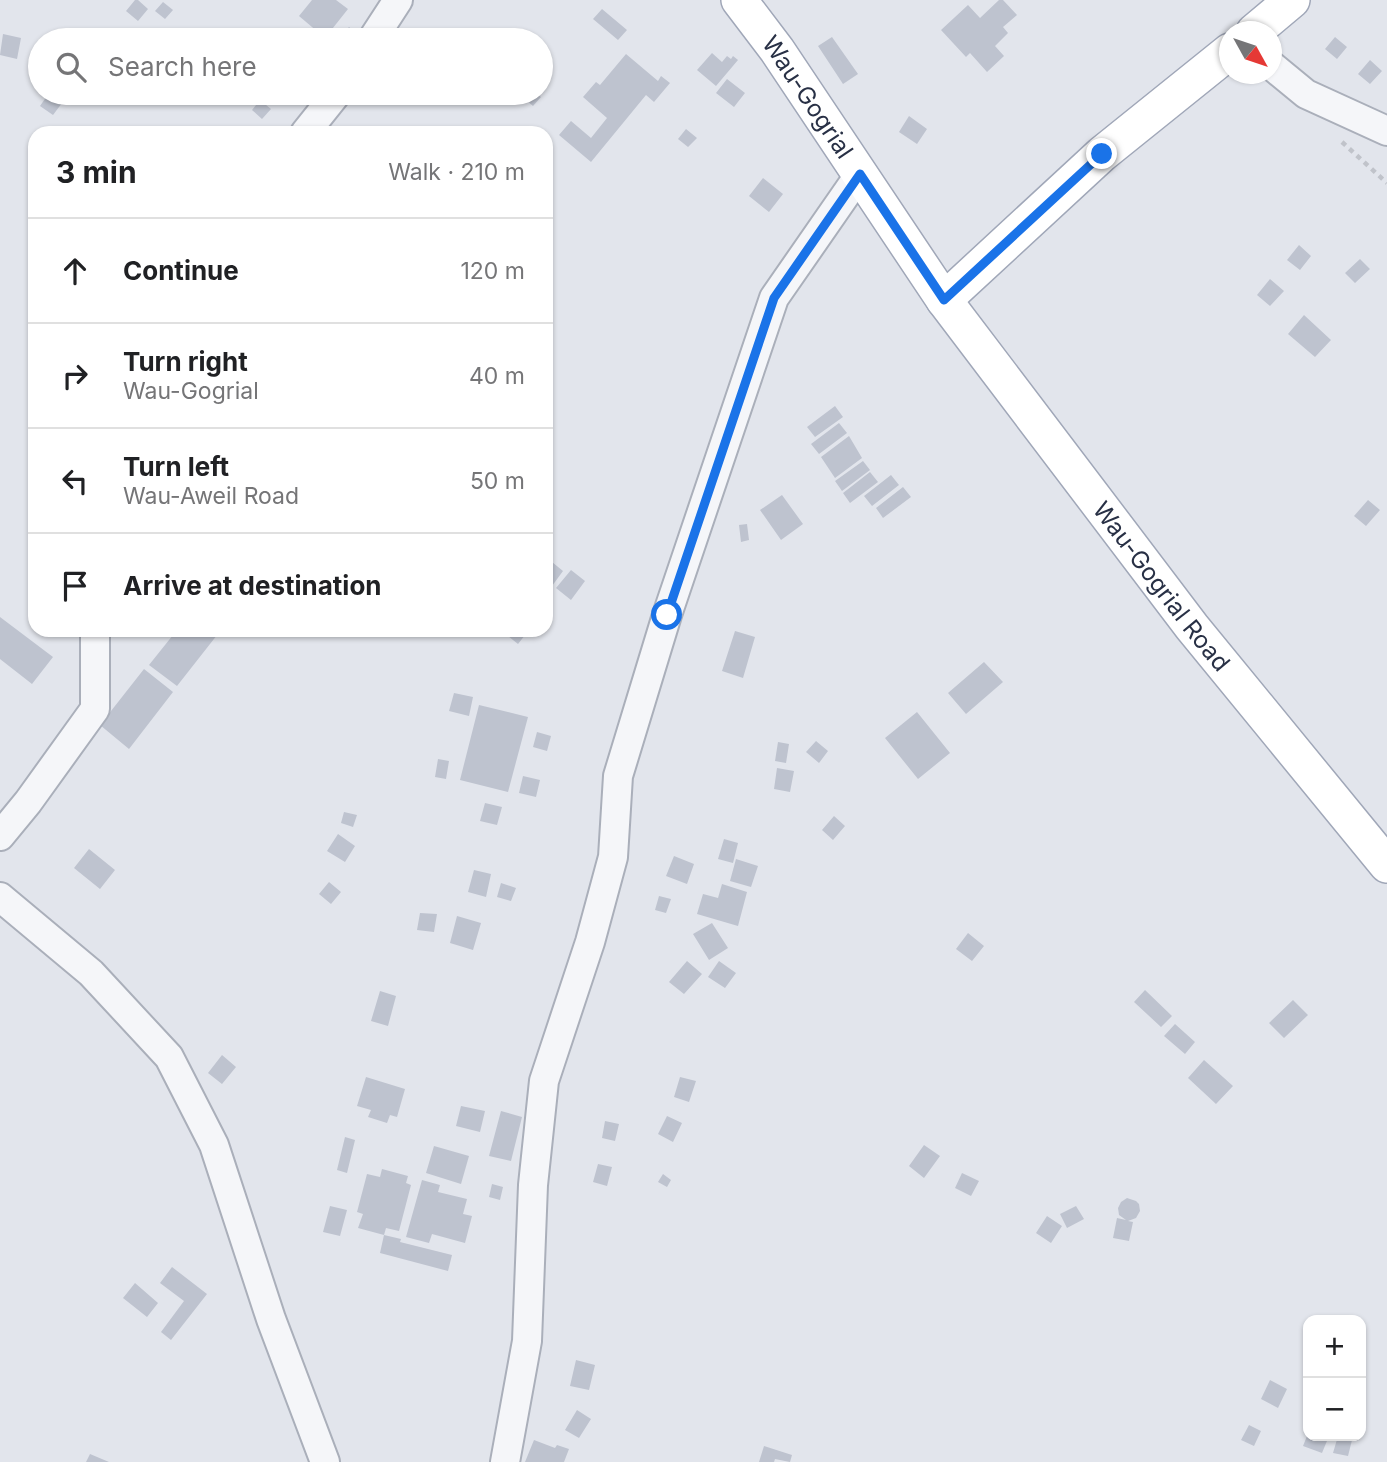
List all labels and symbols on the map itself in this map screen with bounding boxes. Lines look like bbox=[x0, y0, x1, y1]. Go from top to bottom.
north arrow bbox=[1219, 21, 1282, 84]
street label: Wau-Gogrial bbox=[757, 30, 860, 164]
route end bbox=[1086, 138, 1117, 169]
street label: Wau-Gogrial Road bbox=[1087, 495, 1236, 677]
route start bbox=[651, 599, 682, 630]

